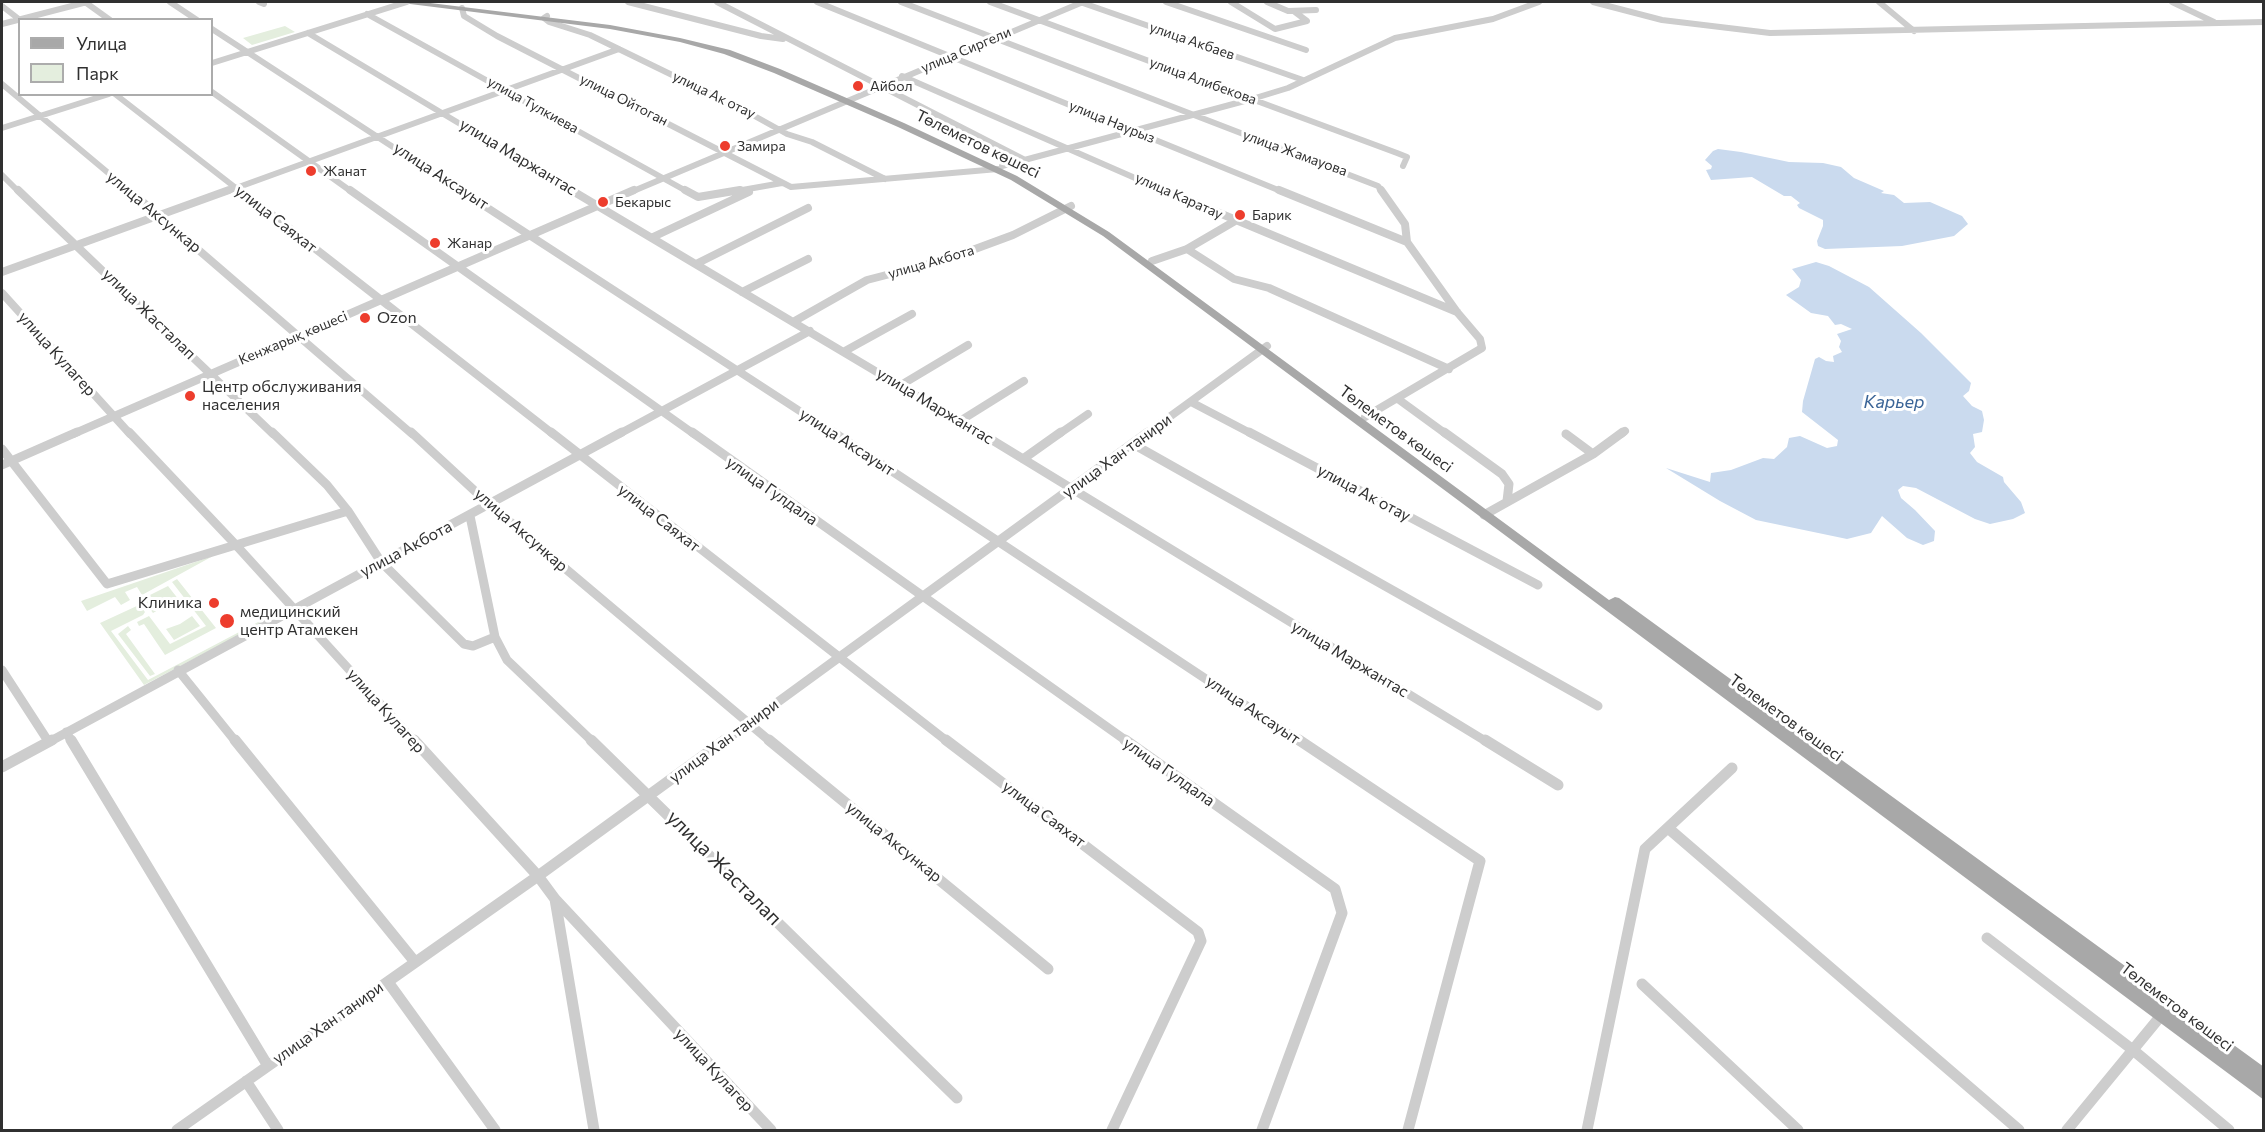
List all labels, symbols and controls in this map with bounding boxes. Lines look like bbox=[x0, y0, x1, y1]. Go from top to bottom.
legend bbox=[18, 18, 213, 96]
street label: улица Акбаев bbox=[1147, 19, 1237, 63]
street label: улица Сиргели bbox=[918, 23, 1014, 77]
text: Улица bbox=[76, 32, 127, 54]
street label: улица Алибекова bbox=[1147, 54, 1259, 108]
text: Парк bbox=[76, 62, 119, 84]
street label: улица Ак отау bbox=[670, 68, 758, 122]
street label: улица Ойтоган bbox=[577, 71, 671, 129]
street label: улица Тулкиева bbox=[485, 73, 581, 137]
place label: Айбол bbox=[870, 78, 913, 94]
marker: Айбол bbox=[851, 79, 865, 93]
street label: улица Наурыз bbox=[1067, 97, 1157, 147]
street label: Төлеметов көшесі bbox=[913, 106, 1043, 182]
street label: улица Маржантас bbox=[456, 114, 580, 200]
street label: улица Жамауова bbox=[1241, 126, 1349, 180]
street label: улица Аксауыт bbox=[390, 138, 492, 214]
place label: Замира bbox=[737, 138, 786, 154]
marker: Замира bbox=[718, 139, 732, 153]
place label: Жанат bbox=[323, 163, 367, 179]
marker: Жанат bbox=[304, 164, 318, 178]
street label: улица Аксункар bbox=[103, 167, 205, 257]
street label: улица Каратау bbox=[1133, 169, 1225, 223]
street label: улица Саяхат bbox=[231, 181, 321, 257]
place label: Бекарыс bbox=[615, 194, 671, 210]
marker: Бекарыс bbox=[596, 195, 610, 209]
place label: Барик bbox=[1252, 207, 1292, 223]
marker: Барик bbox=[1233, 208, 1247, 222]
place label: Жанар bbox=[447, 235, 492, 251]
marker: Жанар bbox=[428, 236, 442, 250]
street label: улица Акбота bbox=[886, 242, 976, 282]
street label: улица Жасталап bbox=[98, 265, 200, 363]
street label: Кенжарық көшесі bbox=[236, 307, 350, 369]
street label: улица Кулагер bbox=[14, 308, 100, 400]
place label: Ozon bbox=[377, 308, 417, 328]
marker: Ozon bbox=[358, 311, 372, 325]
street label: улица Маржантас bbox=[873, 363, 997, 449]
place label: Центр обслуживания населения bbox=[202, 377, 362, 415]
street label: Төлеметов көшесі bbox=[1335, 381, 1457, 477]
marker: Центр обслуживания населения bbox=[183, 389, 197, 403]
water label: Карьер bbox=[1863, 391, 1925, 413]
street label: улица Аксауыт bbox=[796, 404, 898, 480]
street label: улица Хан танири bbox=[1058, 410, 1176, 502]
street label: улица Гулдала bbox=[723, 452, 821, 530]
street label: улица Ак отау bbox=[1314, 460, 1414, 526]
street label: улица Саяхат bbox=[614, 480, 704, 556]
street label: улица Аксункар bbox=[470, 484, 572, 576]
street label: улица Акбота bbox=[357, 517, 455, 581]
place label: Клиника bbox=[138, 593, 202, 613]
marker: Клиника bbox=[207, 596, 221, 610]
place label: медицинский центр Атамекен bbox=[240, 602, 358, 640]
marker: медицинский центр Атамекен bbox=[218, 612, 236, 630]
street label: улица Маржантас bbox=[1288, 616, 1412, 702]
street label: улица Кулагер bbox=[343, 665, 429, 757]
street label: Төлеметов көшесі bbox=[1725, 670, 1847, 766]
street label: улица Аксауыт bbox=[1202, 671, 1304, 749]
street label: улица Хан танири bbox=[665, 695, 783, 787]
street label: улица Гулдала bbox=[1120, 733, 1218, 811]
street label: улица Саяхат bbox=[999, 777, 1089, 851]
street label: улица Аксункар bbox=[842, 798, 946, 886]
street label: улица Жасталап bbox=[662, 806, 786, 930]
street label: Төлеметов көшесі bbox=[2117, 958, 2237, 1056]
street label: улица Хан танири bbox=[269, 978, 387, 1068]
street label: улица Кулагер bbox=[670, 1024, 758, 1116]

